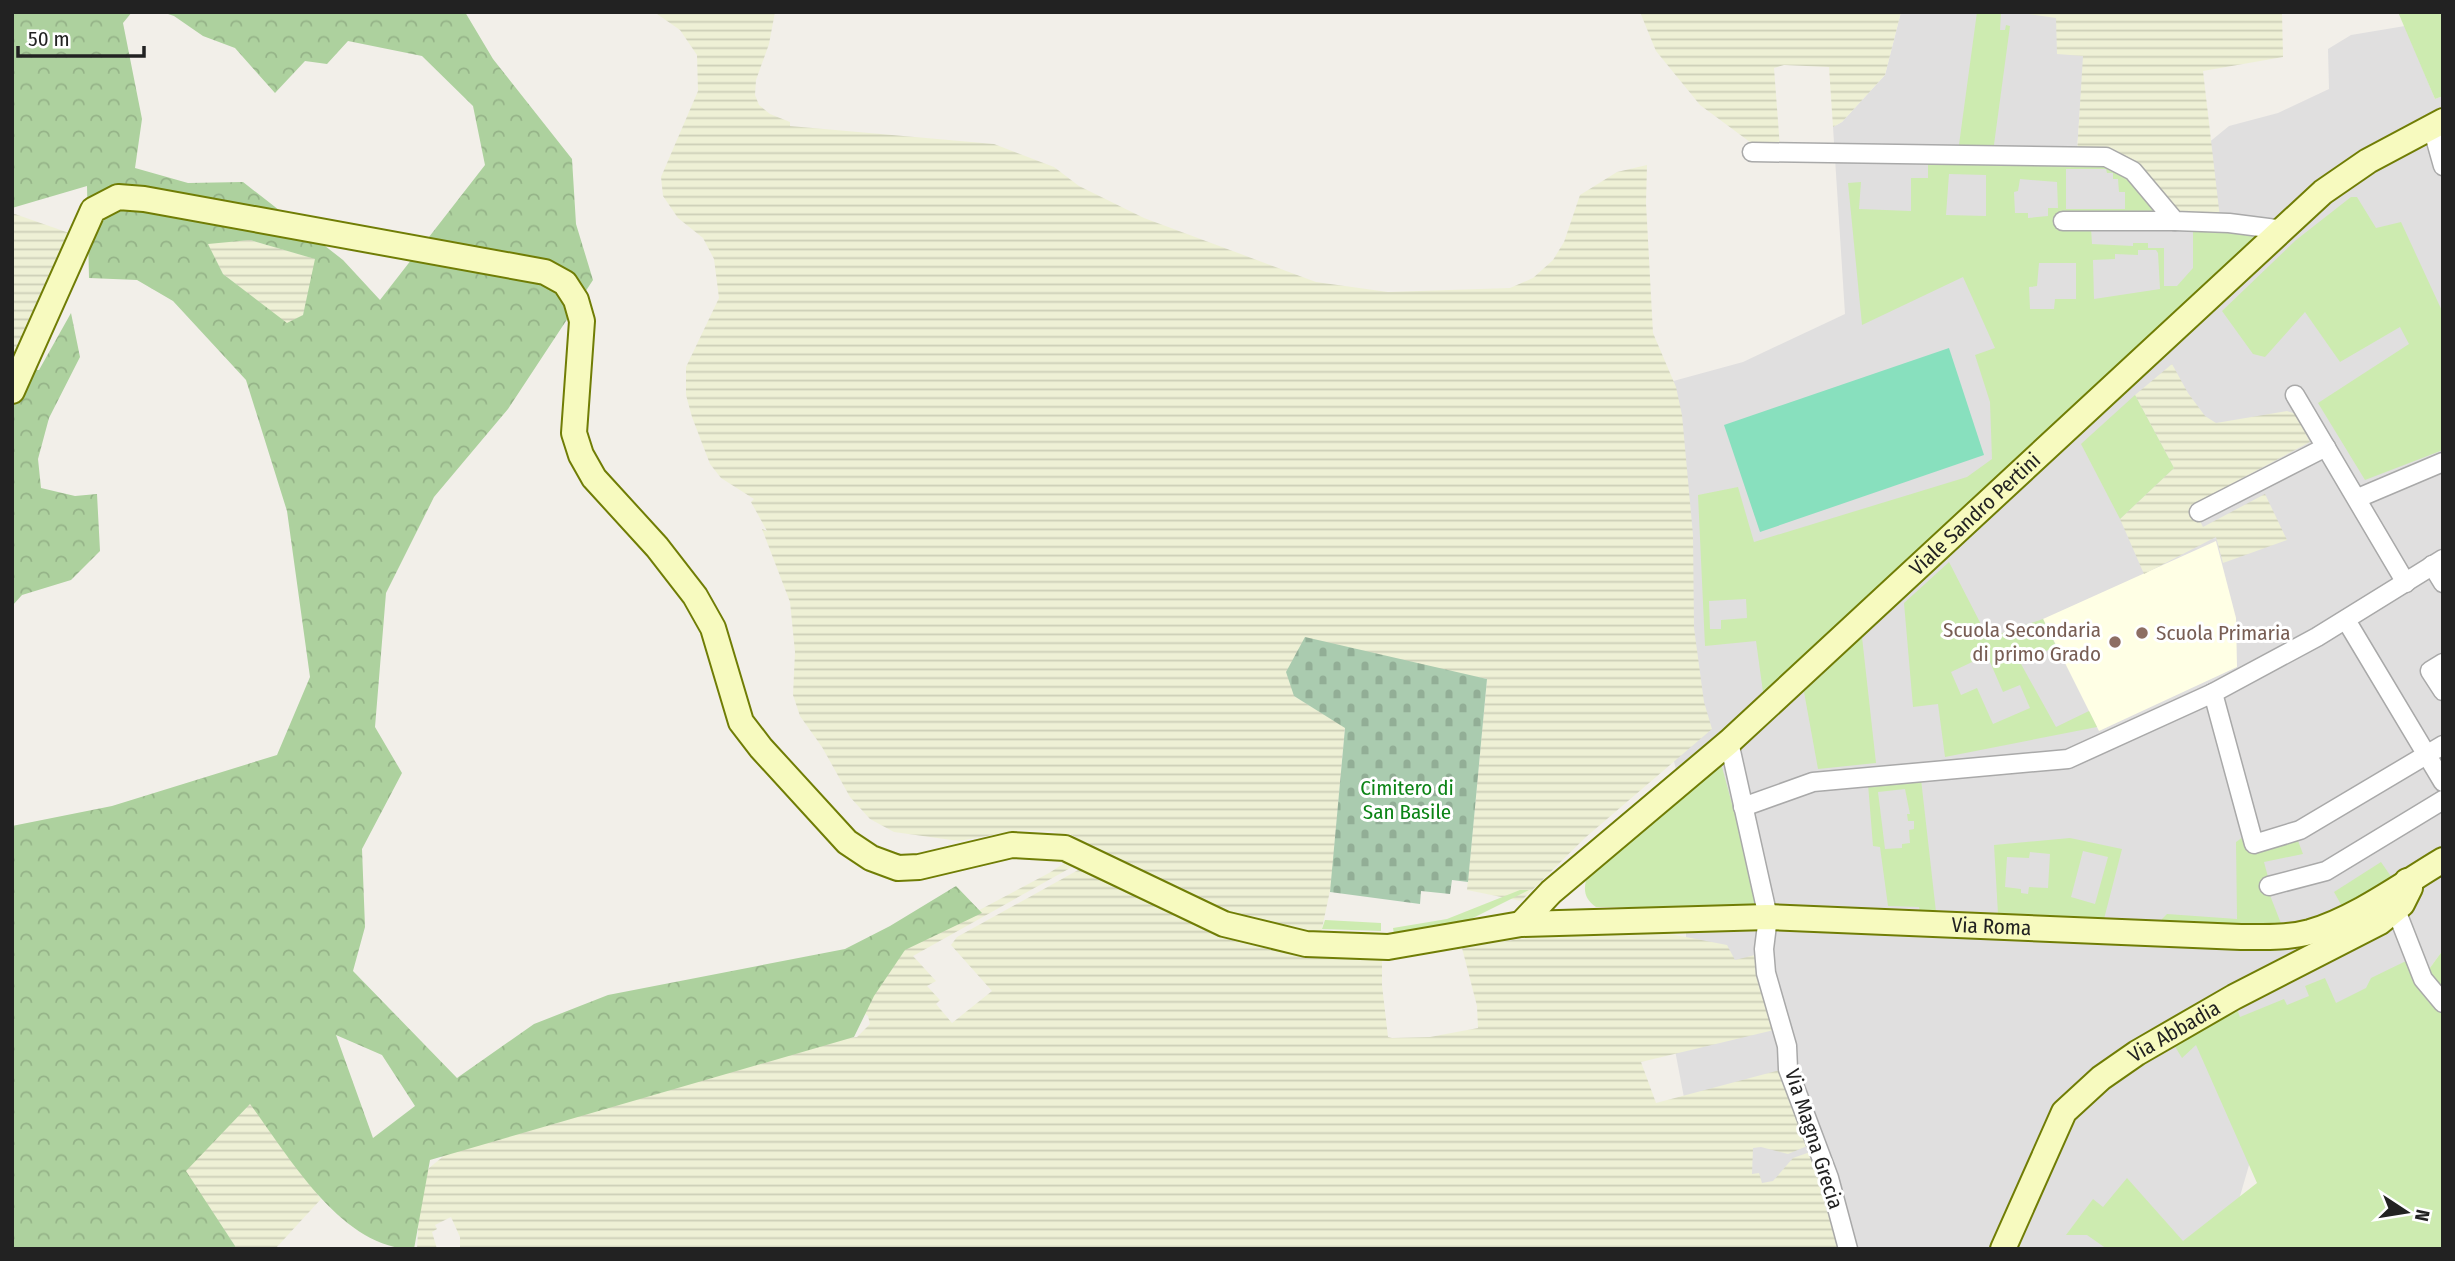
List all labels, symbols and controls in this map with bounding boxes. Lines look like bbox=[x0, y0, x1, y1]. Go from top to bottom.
scale bar bbox=[18, 14, 144, 58]
text: 50 m bbox=[28, 26, 70, 52]
street label: Viale Sandro Pertini bbox=[1904, 447, 2046, 581]
place label: Scuola Secondaria di primo Grado bbox=[1943, 617, 2101, 667]
place label: Scuola Primaria bbox=[2156, 620, 2290, 646]
marker: Scuola Primaria bbox=[2134, 625, 2150, 641]
marker: Scuola Secondaria di primo Grado bbox=[2107, 634, 2123, 650]
park label: Cimitero di San Basile bbox=[1360, 775, 1454, 825]
street label: Via Roma bbox=[1951, 912, 2032, 941]
street label: Via Abbadia bbox=[2123, 995, 2225, 1068]
street label: Via Magna Grecia bbox=[1779, 1066, 1849, 1212]
north arrow bbox=[2371, 1177, 2441, 1247]
text: N bbox=[2410, 1207, 2435, 1223]

